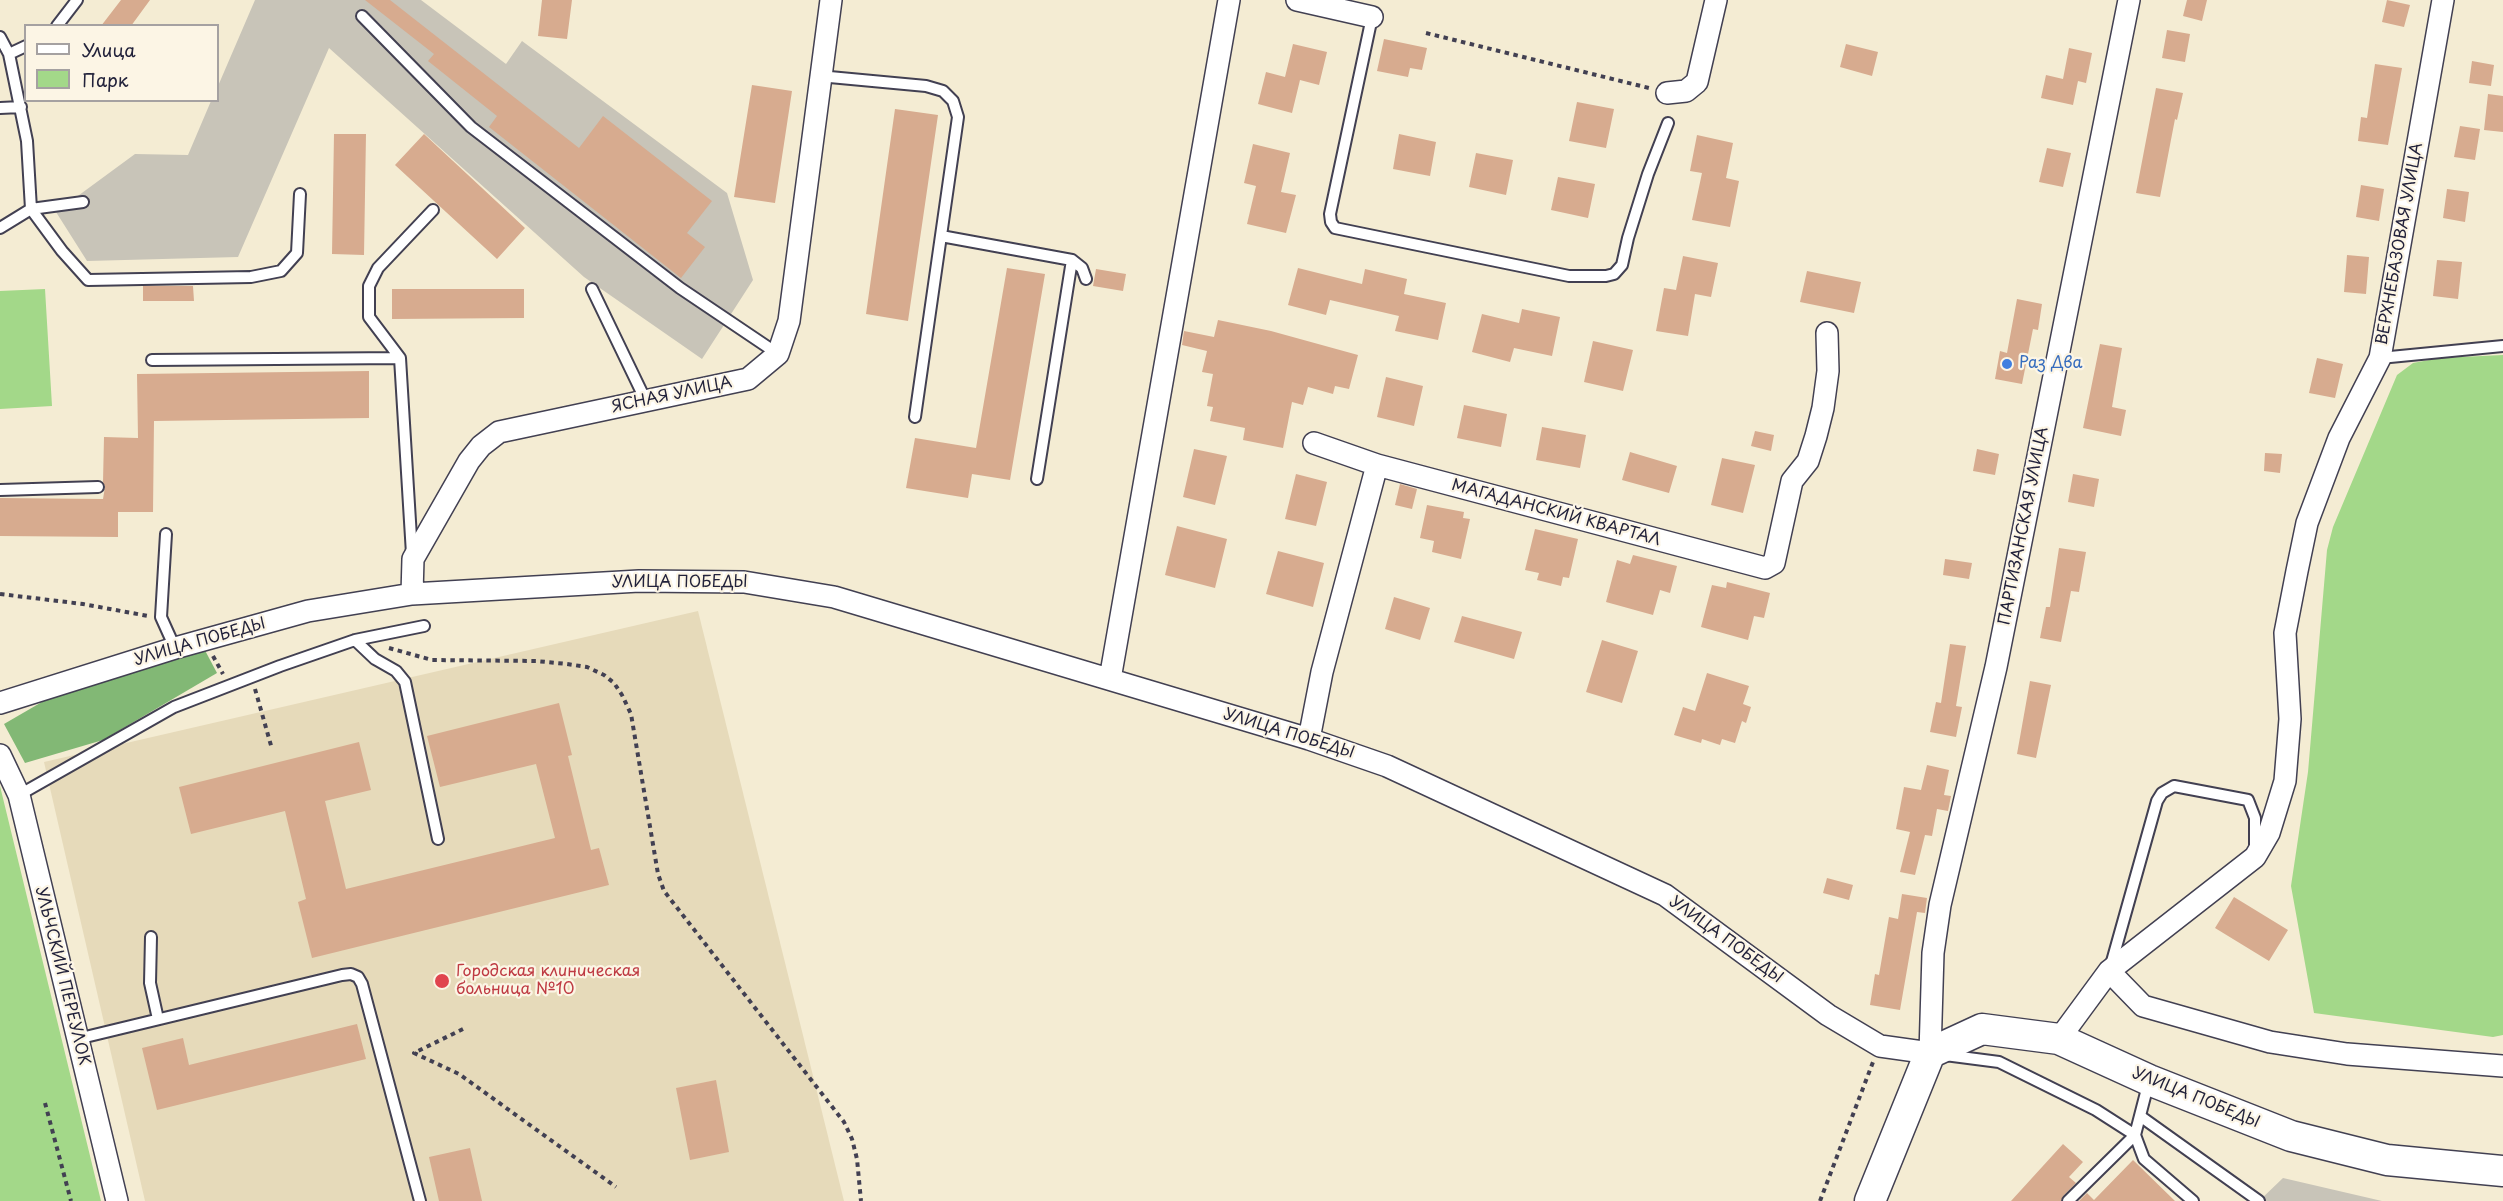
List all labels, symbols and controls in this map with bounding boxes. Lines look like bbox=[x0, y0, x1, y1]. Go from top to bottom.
legend bbox=[24, 24, 219, 102]
text: Улица bbox=[82, 36, 136, 63]
text: Парк bbox=[82, 66, 128, 93]
street label: ВЕРХНЕБАЗОВАЯ УЛИЦА bbox=[2373, 141, 2427, 347]
place label: Раз Два bbox=[2019, 354, 2083, 374]
marker: Раз Два bbox=[2000, 357, 2014, 371]
street label: ЯСНАЯ УЛИЦА bbox=[610, 373, 734, 417]
street label: ПАРТИЗАНСКАЯ УЛИЦА bbox=[1995, 425, 2053, 627]
street label: МАГАДАНСКИЙ КВАРТАЛ bbox=[1449, 476, 1663, 550]
street label: УЛИЦА ПОБЕДЫ bbox=[612, 573, 748, 593]
street label: УЛИЦА ПОБЕДЫ bbox=[132, 614, 268, 670]
street label: УЛИЦА ПОБЕДЫ bbox=[1221, 705, 1357, 763]
street label: УЛЬЧСКИЙ ПЕРЕУЛОК bbox=[31, 885, 93, 1067]
street label: УЛИЦА ПОБЕДЫ bbox=[1665, 892, 1787, 988]
place label: Городская клиническая больница №10 bbox=[456, 962, 640, 1000]
marker: Городская клиническая больница №10 bbox=[433, 972, 451, 990]
street label: УЛИЦА ПОБЕДЫ bbox=[2129, 1064, 2263, 1132]

